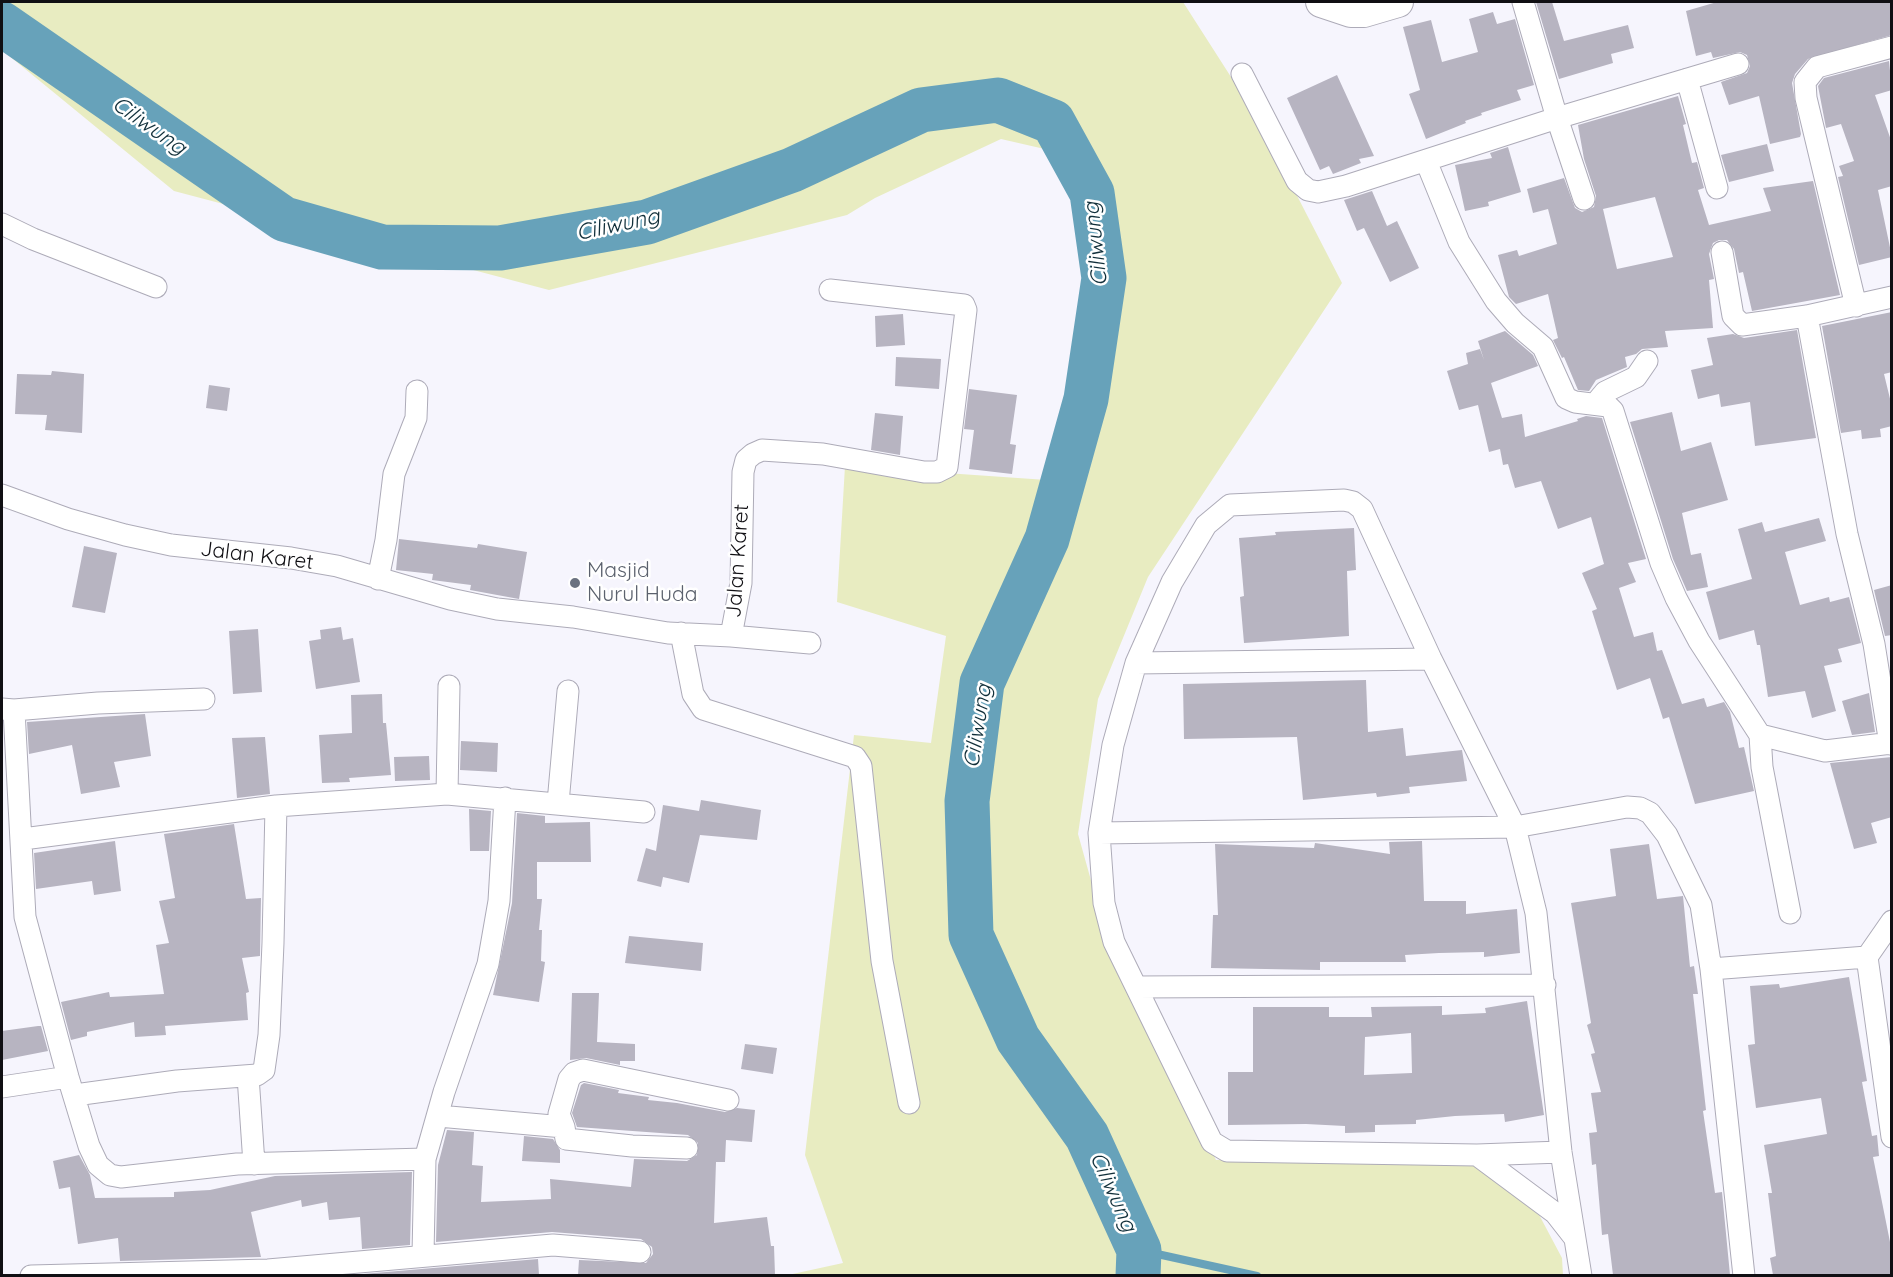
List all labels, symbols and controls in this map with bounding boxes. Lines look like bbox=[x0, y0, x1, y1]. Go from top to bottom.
water label: Ciliwung bbox=[107, 91, 191, 161]
water label: Ciliwung bbox=[1078, 201, 1114, 287]
water label: Ciliwung bbox=[574, 203, 662, 247]
street label: Jalan Karet bbox=[721, 503, 755, 619]
street label: Jalan Karet bbox=[199, 537, 315, 575]
place label: Masjid Nurul Huda bbox=[587, 558, 697, 608]
marker: Masjid Nurul Huda bbox=[568, 576, 582, 590]
water label: Ciliwung bbox=[958, 682, 998, 770]
water label: Ciliwung bbox=[1084, 1148, 1142, 1236]

